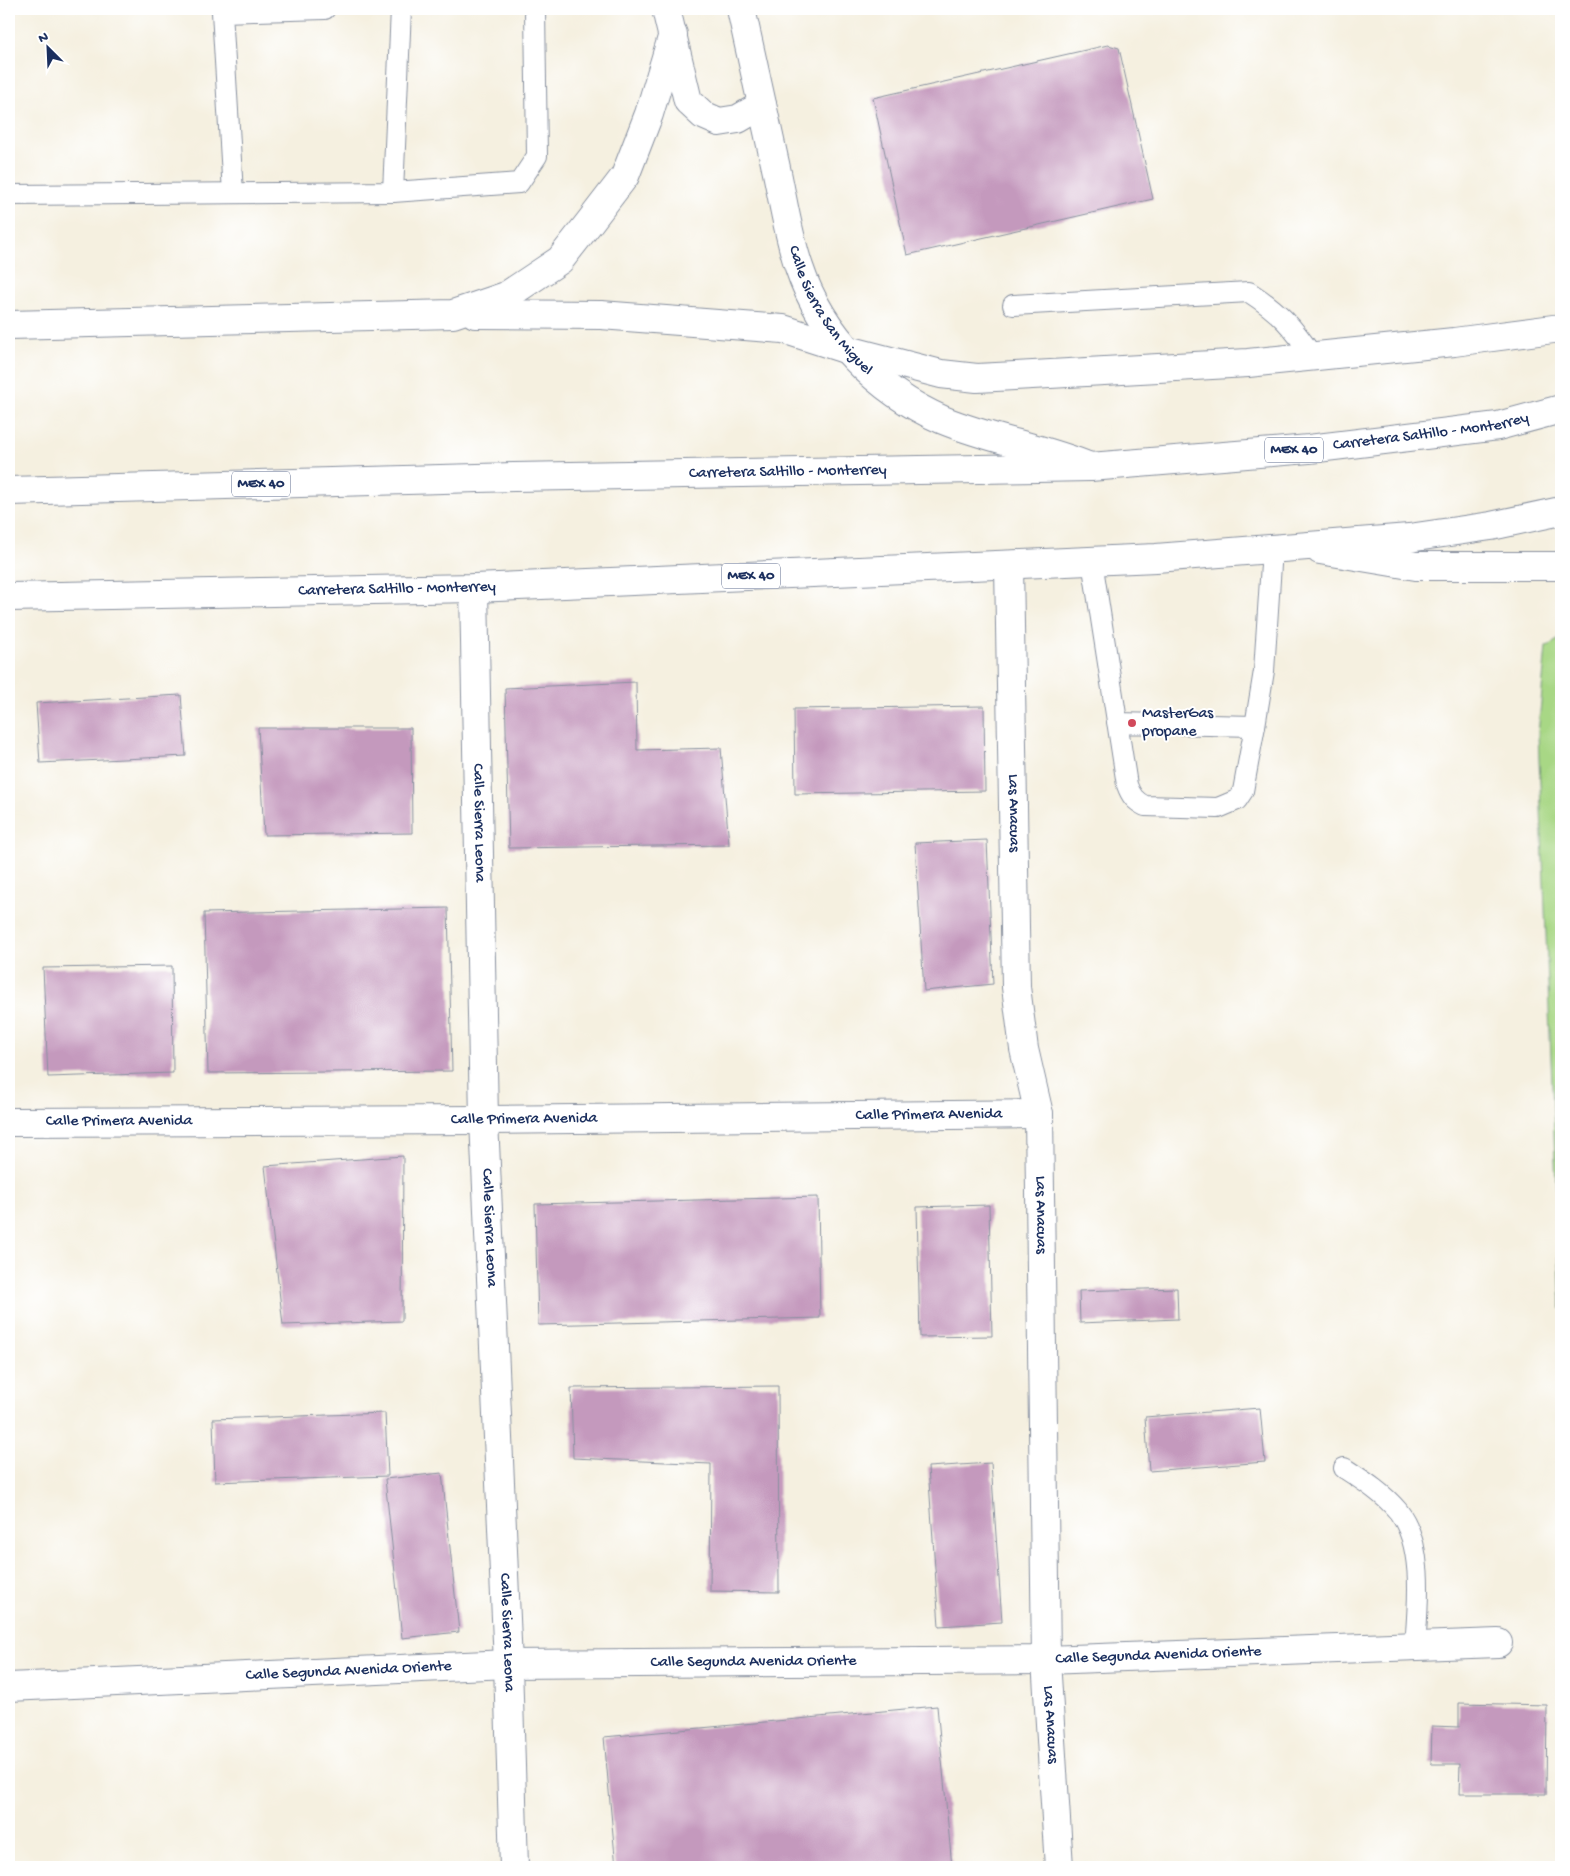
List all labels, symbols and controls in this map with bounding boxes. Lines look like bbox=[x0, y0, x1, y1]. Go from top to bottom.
north arrow bbox=[22, 22, 72, 72]
text: N bbox=[36, 29, 51, 48]
street label: Calle Sierra San Miguel bbox=[784, 244, 876, 380]
street label: Carretera Saltillo - Monterrey bbox=[1332, 409, 1531, 456]
road number: MEX 40 bbox=[1265, 438, 1323, 462]
street label: Carretera Saltillo - Monterrey bbox=[689, 461, 887, 483]
road number: MEX 40 bbox=[232, 472, 290, 496]
road number: MEX 40 bbox=[722, 564, 780, 588]
street label: Carretera Saltillo - Monterrey bbox=[298, 578, 496, 601]
place label: MasterGas propane bbox=[1141, 705, 1214, 742]
marker: MasterGas propane bbox=[1126, 717, 1138, 729]
street label: Calle Sierra Leona bbox=[468, 763, 489, 884]
street label: Las Anacuas bbox=[1003, 774, 1023, 853]
street label: Calle Primera Avenida bbox=[855, 1105, 1004, 1125]
street label: Calle Primera Avenida bbox=[451, 1109, 599, 1130]
street label: Calle Primera Avenida bbox=[46, 1112, 194, 1131]
street label: Calle Sierra Leona bbox=[477, 1168, 501, 1289]
street label: Las Anacuas bbox=[1030, 1176, 1050, 1255]
street label: Calle Sierra Leona bbox=[494, 1573, 518, 1693]
street label: Calle Segunda Avenida Oriente bbox=[1055, 1642, 1262, 1669]
street label: Calle Segunda Avenida Oriente bbox=[650, 1652, 857, 1672]
street label: Calle Segunda Avenida Oriente bbox=[245, 1657, 453, 1686]
street label: Las Anacuas bbox=[1038, 1685, 1062, 1765]

